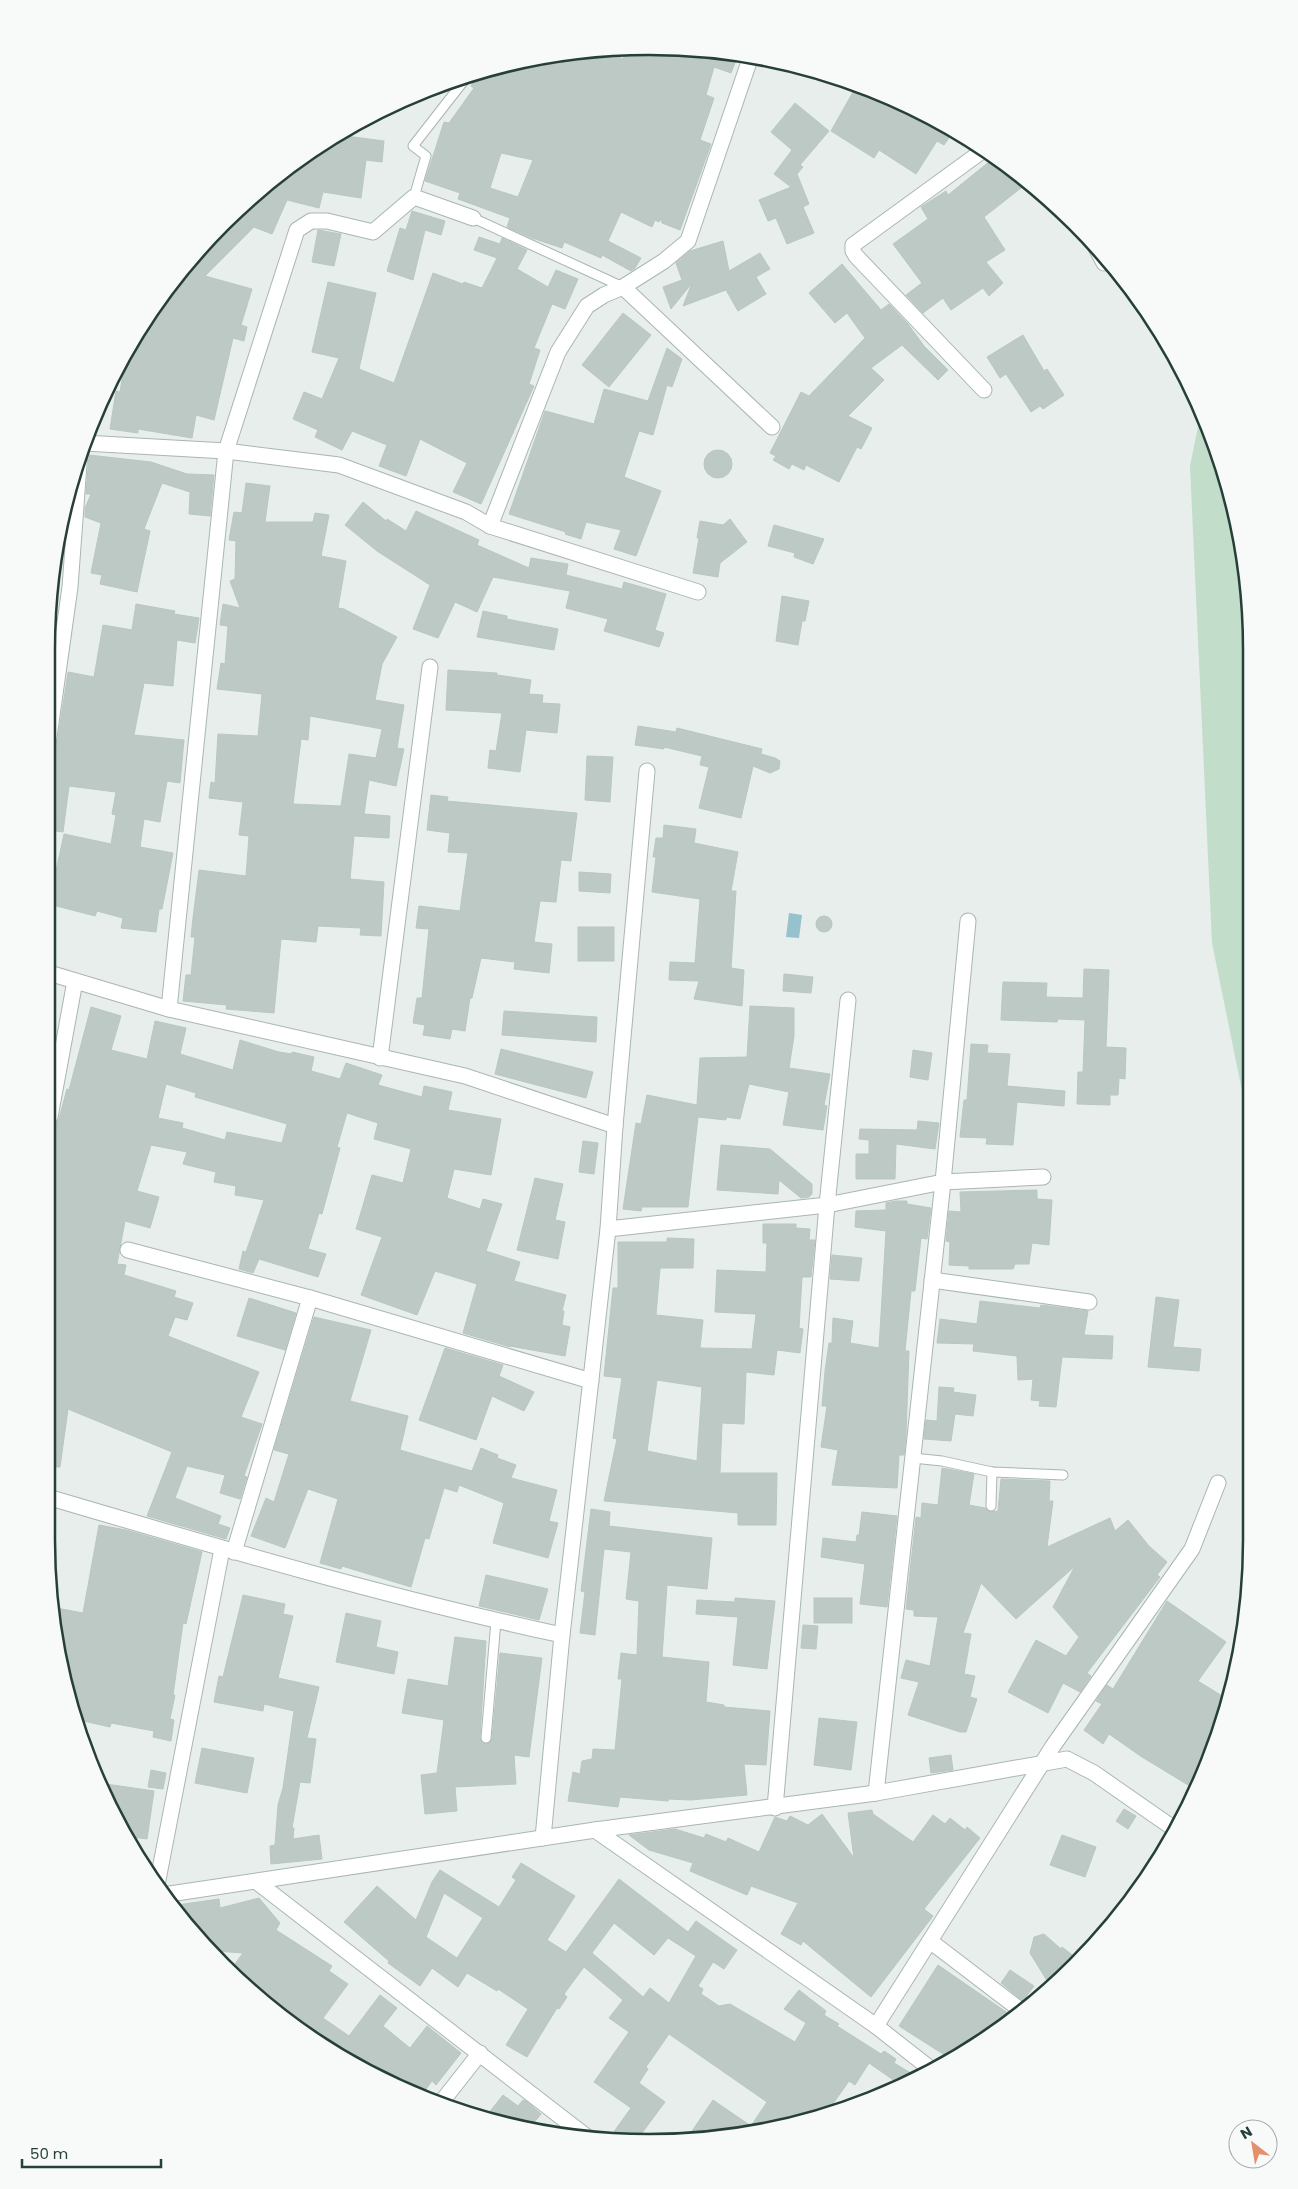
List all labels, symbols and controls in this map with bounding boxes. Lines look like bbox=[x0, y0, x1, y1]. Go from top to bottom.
north arrow bbox=[1228, 2119, 1278, 2169]
text: N bbox=[1237, 2122, 1256, 2144]
scale bar bbox=[22, 2136, 161, 2168]
text: 50 m bbox=[30, 2143, 68, 2164]

